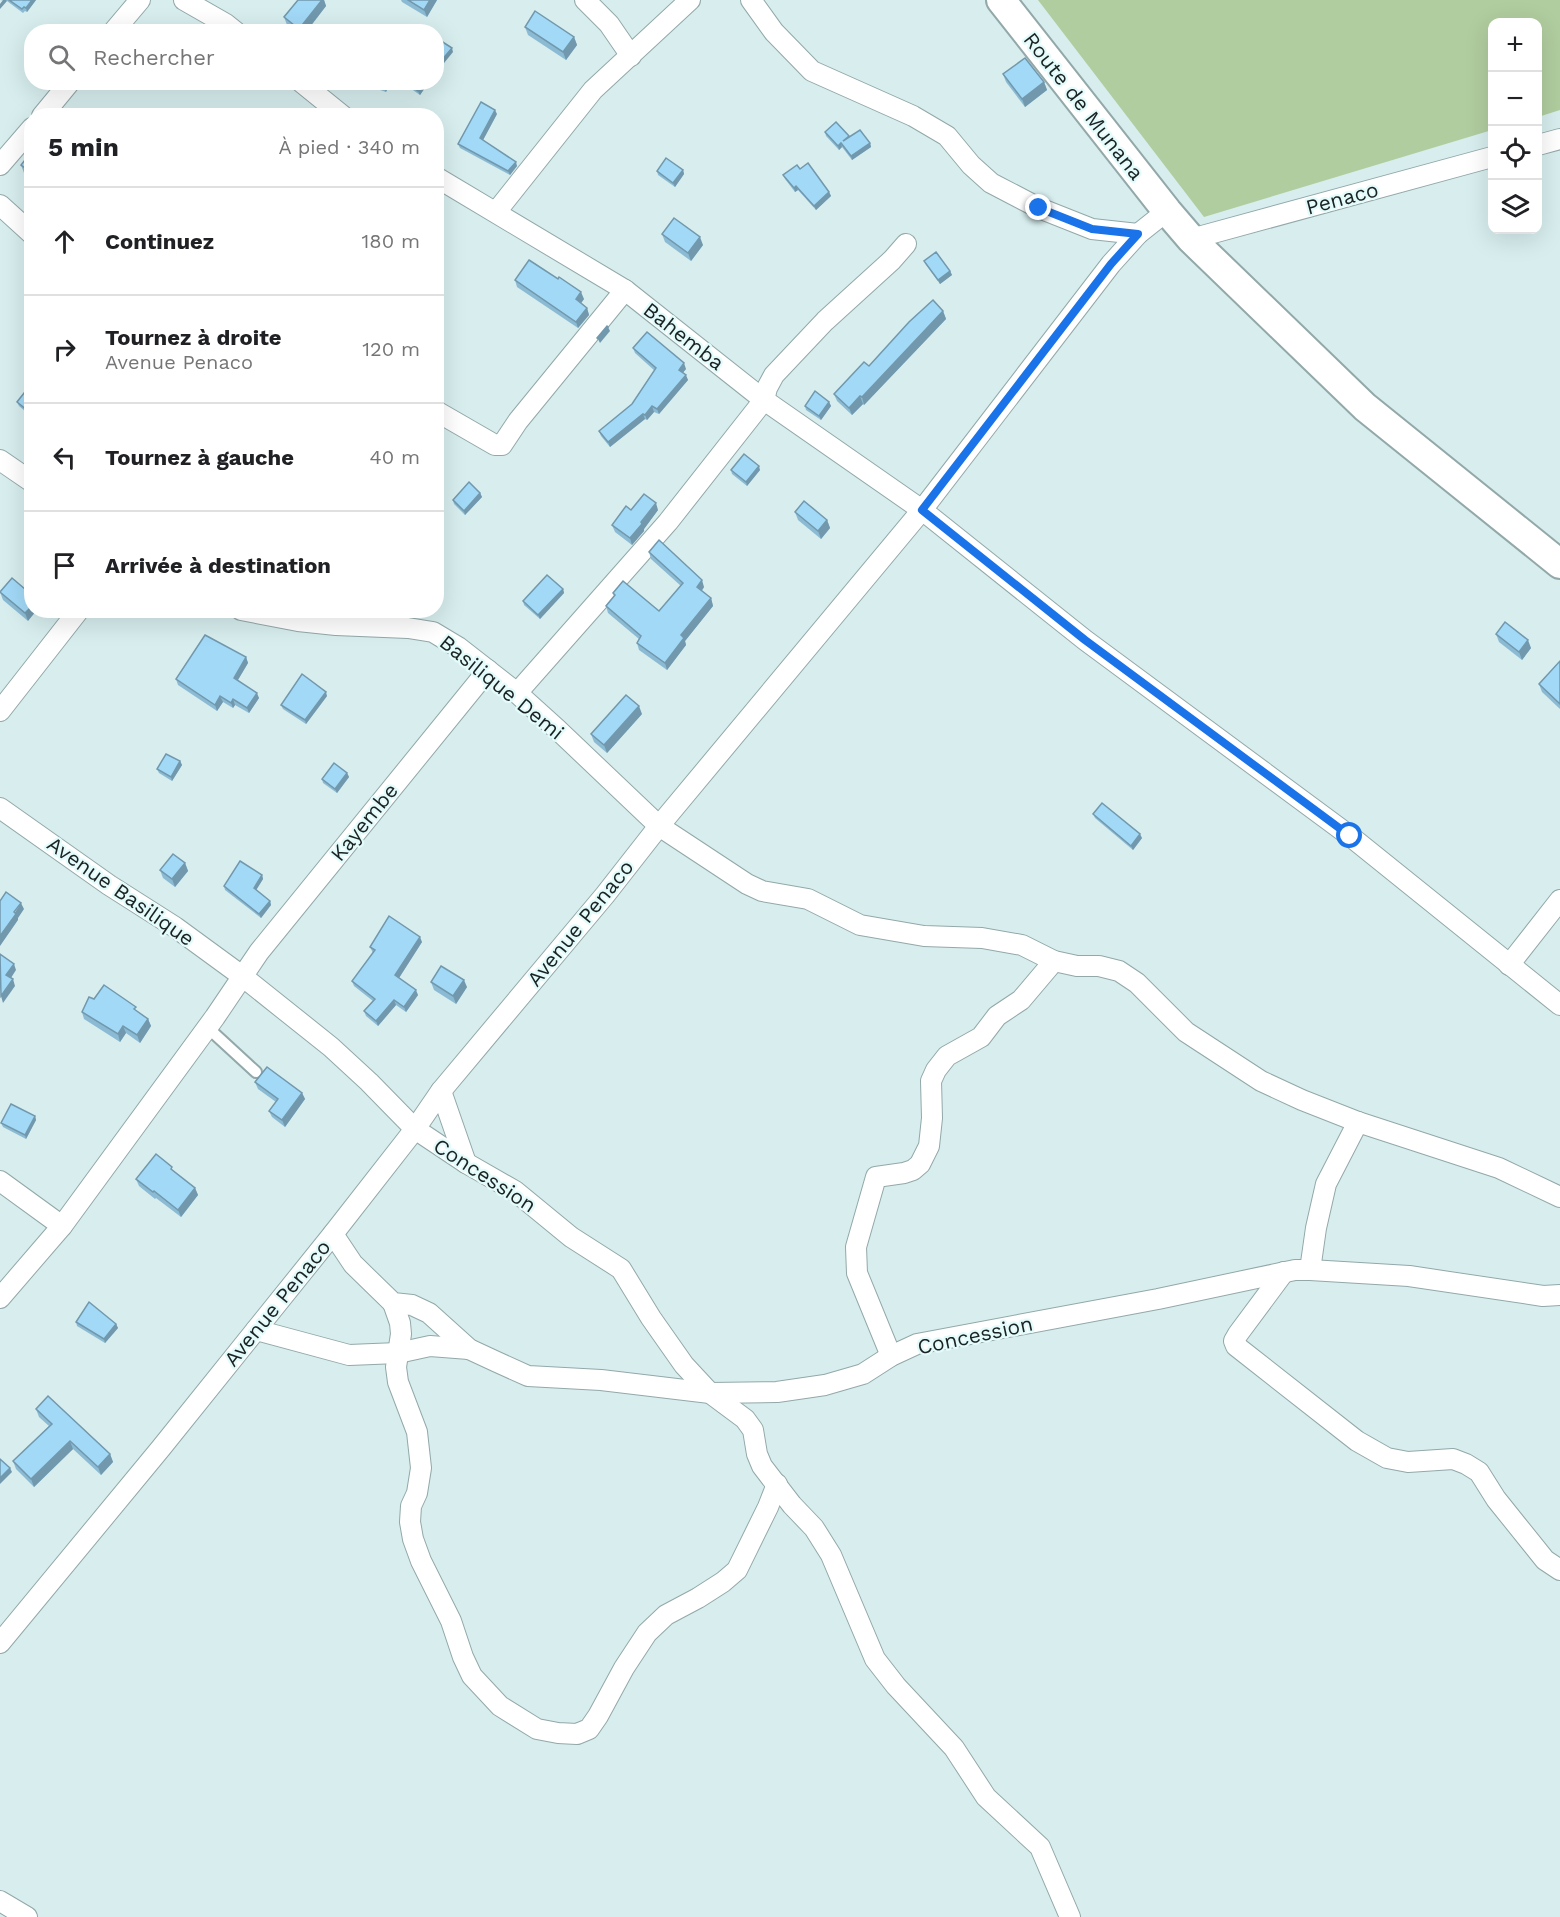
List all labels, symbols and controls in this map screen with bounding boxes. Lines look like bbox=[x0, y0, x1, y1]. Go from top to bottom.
map controls bbox=[1488, 18, 1542, 234]
button: + bbox=[1488, 18, 1542, 72]
search box bbox=[24, 24, 444, 90]
street label: Route de Munana bbox=[1019, 27, 1149, 185]
icon: search bbox=[45, 41, 78, 74]
text: Rechercher bbox=[93, 45, 215, 70]
button: − bbox=[1488, 72, 1542, 126]
button: locate bbox=[1488, 126, 1542, 180]
text: 5 min bbox=[48, 132, 119, 162]
text: À pied · 340 m bbox=[278, 135, 420, 159]
street label: Penaco bbox=[1303, 176, 1381, 220]
button: layers bbox=[1488, 180, 1542, 234]
route end bbox=[1025, 194, 1051, 220]
icon: ahead bbox=[48, 225, 81, 258]
text: Continuez bbox=[105, 229, 214, 254]
text: 180 m bbox=[362, 229, 420, 253]
street label: Bahemba bbox=[639, 297, 730, 375]
text: Tournez à droite bbox=[105, 325, 282, 350]
icon: right bbox=[48, 333, 81, 366]
text: 120 m bbox=[362, 337, 420, 361]
text: Avenue Penaco bbox=[105, 350, 253, 374]
icon: left bbox=[48, 441, 81, 474]
text: Tournez à gauche bbox=[105, 445, 294, 470]
text: 40 m bbox=[369, 445, 420, 469]
icon: arrive bbox=[48, 549, 81, 582]
text: Arrivée à destination bbox=[105, 553, 331, 578]
street label: Basilique Demi bbox=[435, 629, 569, 745]
street label: Kayembe bbox=[325, 778, 403, 866]
route start bbox=[1336, 822, 1362, 848]
street label: Avenue Basilique bbox=[43, 831, 199, 951]
street label: Avenue Penaco bbox=[521, 855, 639, 991]
street label: Concession bbox=[429, 1133, 541, 1217]
street label: Avenue Penaco bbox=[218, 1235, 336, 1371]
street label: Concession bbox=[915, 1311, 1035, 1359]

